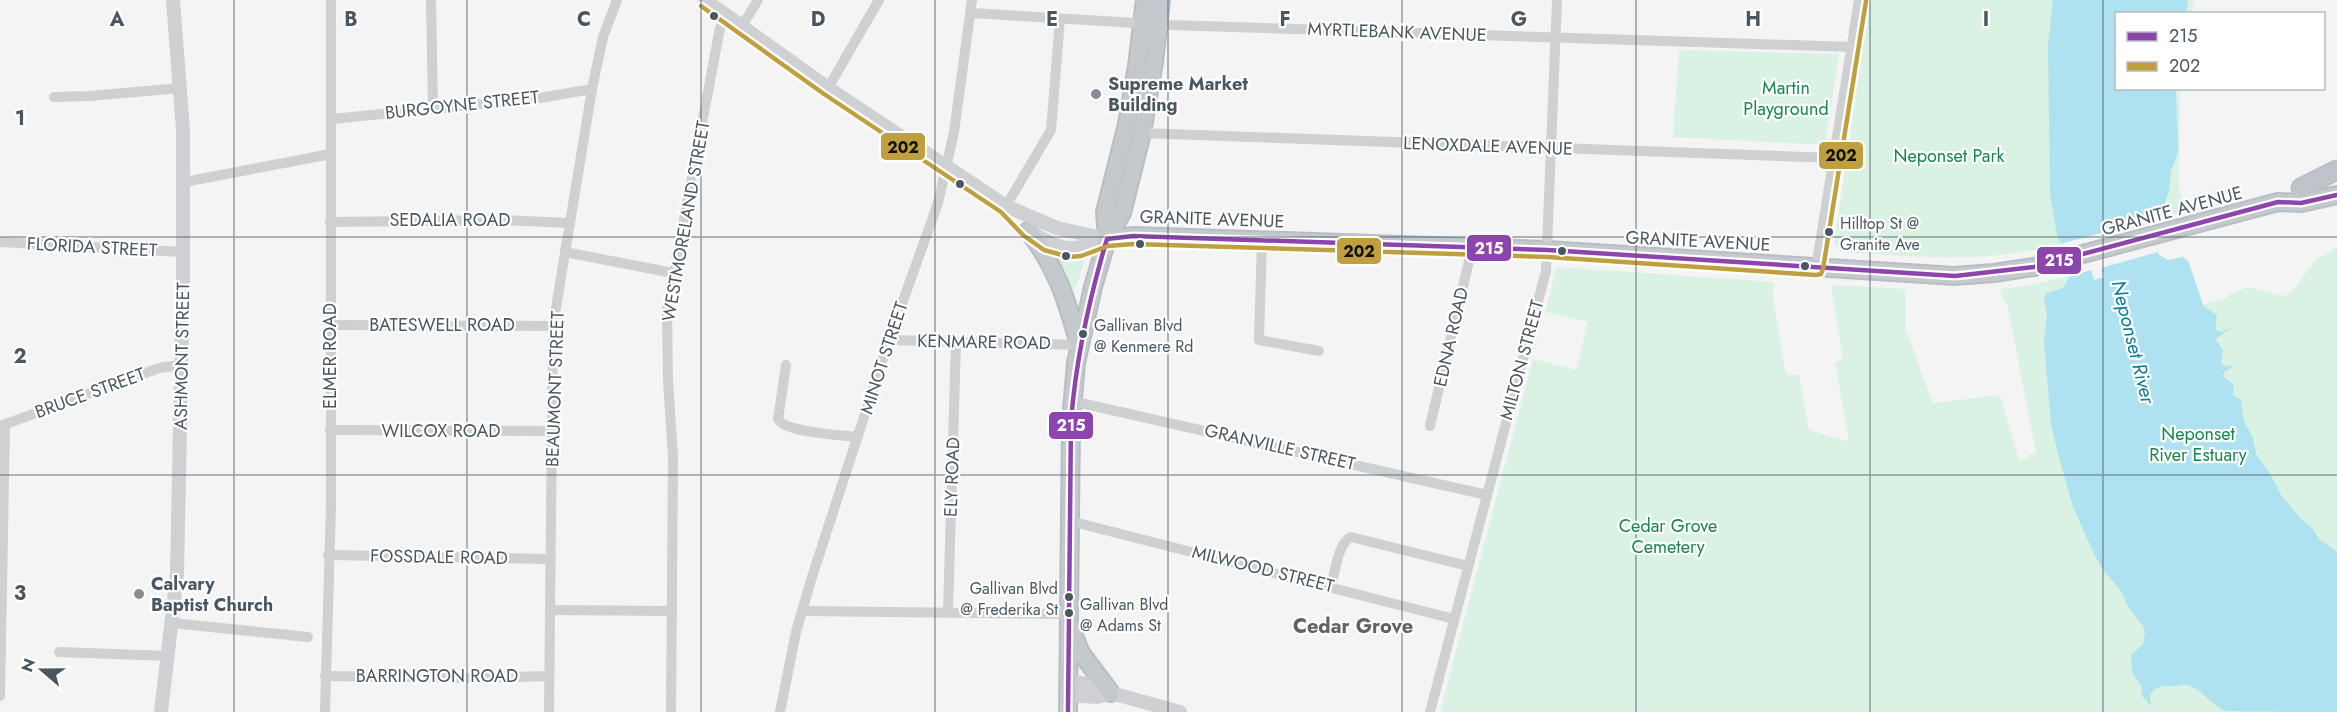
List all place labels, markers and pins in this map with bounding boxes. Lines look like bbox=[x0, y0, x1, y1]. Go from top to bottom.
unlabelled marker bbox=[708, 10, 720, 22]
place label: Supreme Market Building bbox=[1108, 71, 1248, 118]
marker: Supreme Market Building bbox=[1089, 87, 1103, 101]
unlabelled marker bbox=[954, 178, 966, 190]
place label: Hilltop St @ Granite Ave bbox=[1840, 212, 1920, 256]
marker: Hilltop St @ Granite Ave bbox=[1823, 226, 1835, 238]
unlabelled marker bbox=[1134, 238, 1146, 250]
unlabelled marker bbox=[1556, 245, 1568, 257]
unlabelled marker bbox=[1060, 250, 1072, 262]
unlabelled marker bbox=[1799, 260, 1811, 272]
place label: Gallivan Blvd @ Kenmere Rd bbox=[1094, 314, 1193, 358]
marker: Gallivan Blvd @ Kenmere Rd bbox=[1077, 328, 1089, 340]
place label: Calvary Baptist Church bbox=[151, 571, 273, 618]
place label: Gallivan Blvd @ Frederika St bbox=[961, 577, 1058, 621]
marker: Calvary Baptist Church bbox=[132, 587, 146, 601]
marker: Gallivan Blvd @ Frederika St bbox=[1063, 591, 1075, 603]
place label: Gallivan Blvd @ Adams St bbox=[1080, 593, 1168, 637]
marker: Gallivan Blvd @ Adams St bbox=[1063, 607, 1075, 619]

